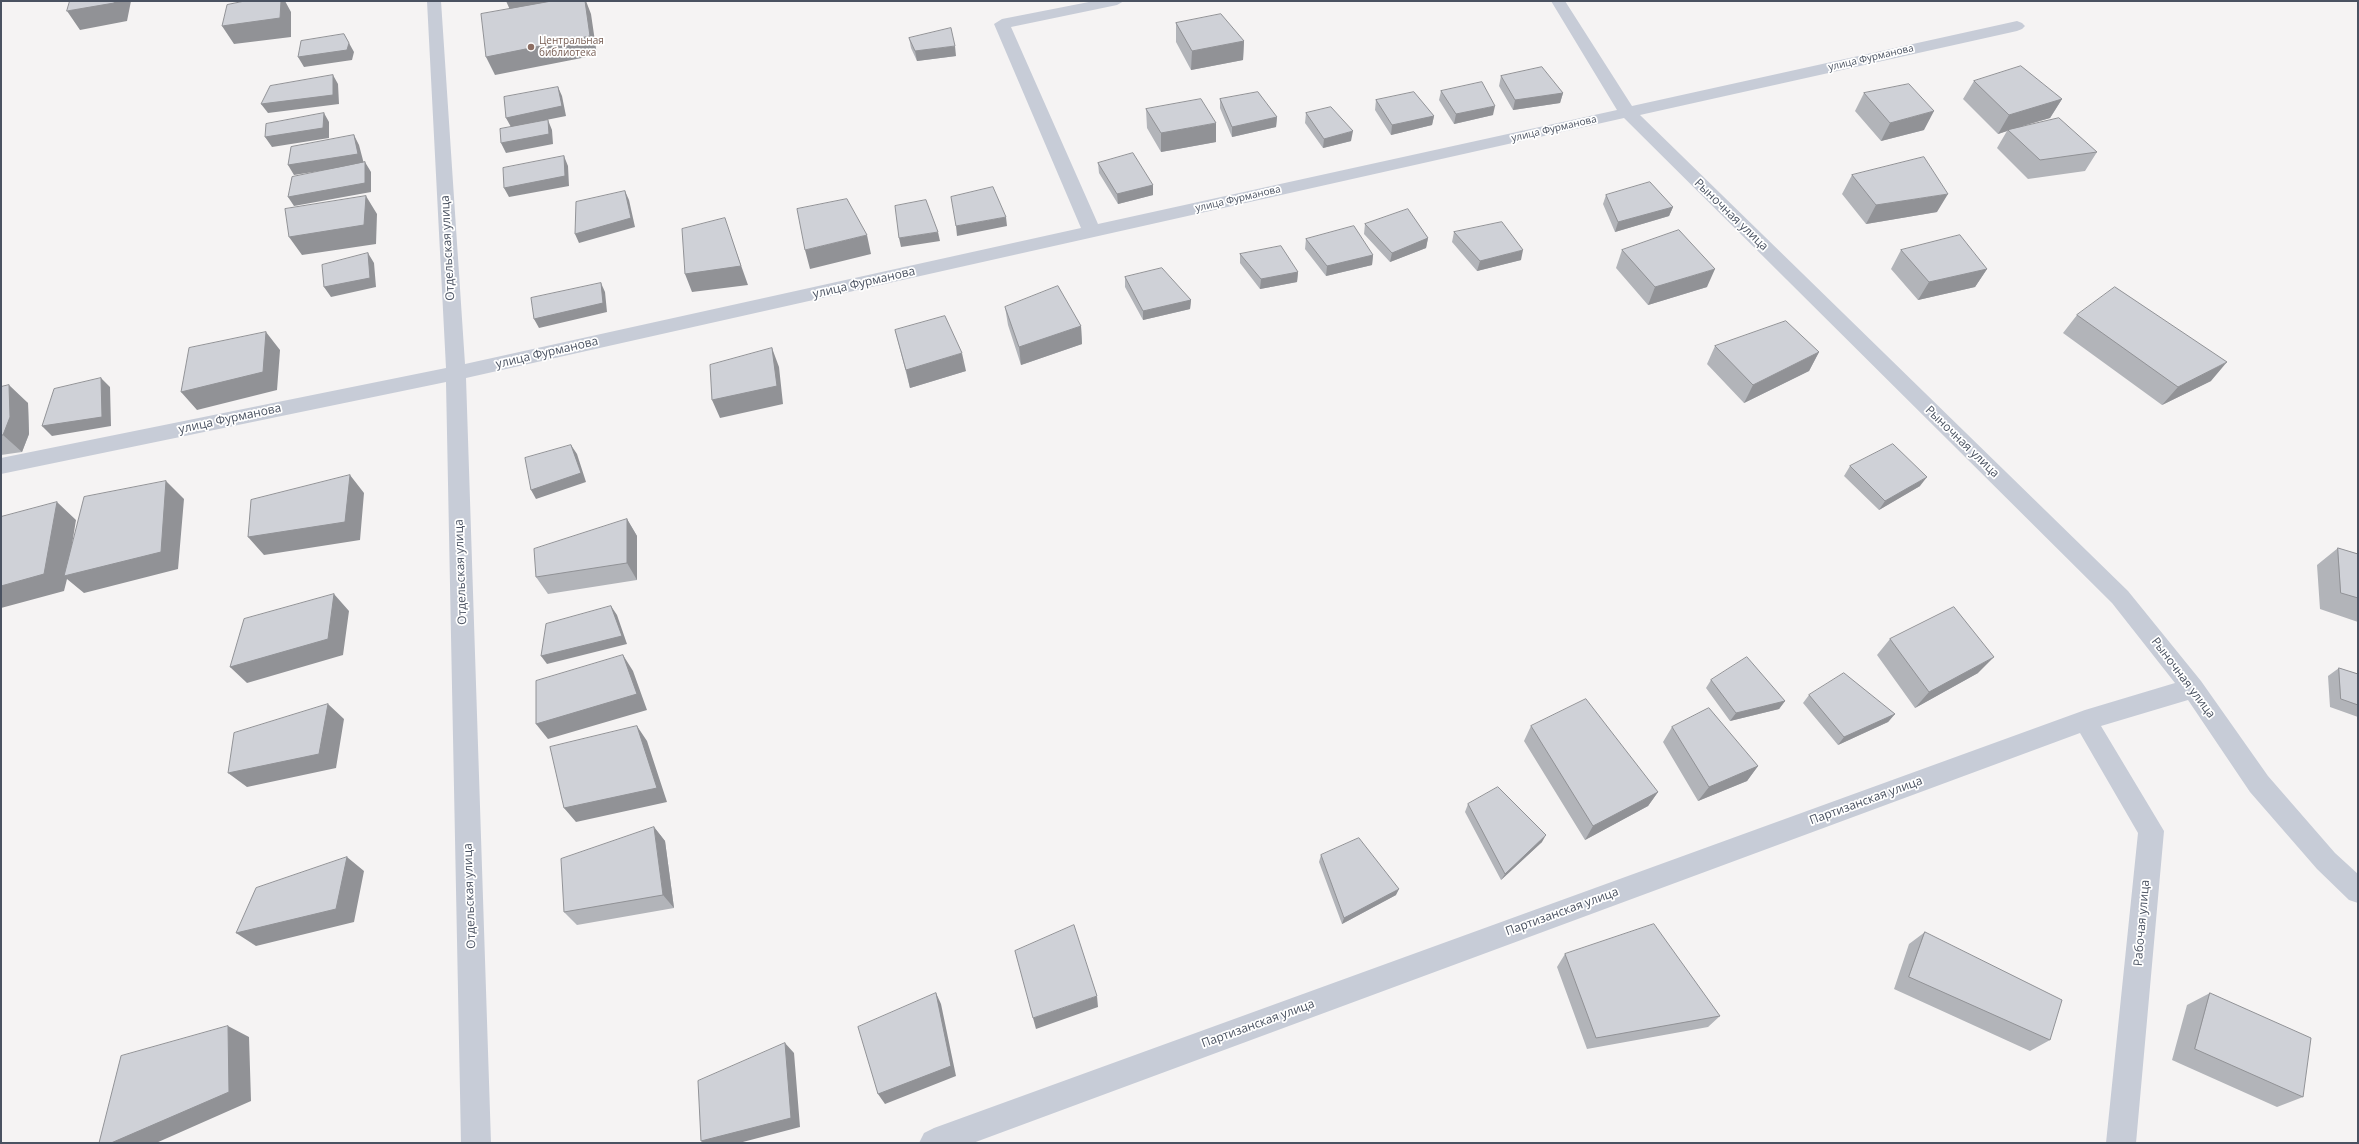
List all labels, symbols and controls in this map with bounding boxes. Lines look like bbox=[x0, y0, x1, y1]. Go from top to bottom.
place label: Центральная библиотека bbox=[539, 35, 604, 58]
marker: Центральная библиотека bbox=[526, 42, 536, 52]
street label: улица Фурманова bbox=[1827, 42, 1915, 74]
street label: улица Фурманова bbox=[1510, 113, 1598, 145]
street label: Рыночная улица bbox=[1691, 176, 1771, 254]
street label: улица Фурманова bbox=[1194, 183, 1282, 215]
street label: Отдельская улица bbox=[438, 195, 458, 301]
street label: улица Фурманова bbox=[811, 264, 917, 302]
street label: улица Фурманова bbox=[494, 334, 600, 372]
street label: улица Фурманова bbox=[177, 401, 283, 437]
street label: Рыночная улица bbox=[1922, 403, 2002, 481]
street label: Отдельская улица bbox=[452, 519, 470, 625]
street label: Рыночная улица bbox=[2148, 635, 2218, 721]
street label: Партизанская улица bbox=[1808, 774, 1924, 828]
street label: Отдельская улица bbox=[461, 843, 479, 949]
street label: Рабочая улица bbox=[2131, 879, 2153, 967]
street label: Партизанская улица bbox=[1504, 885, 1620, 939]
street label: Партизанская улица bbox=[1200, 997, 1316, 1051]

